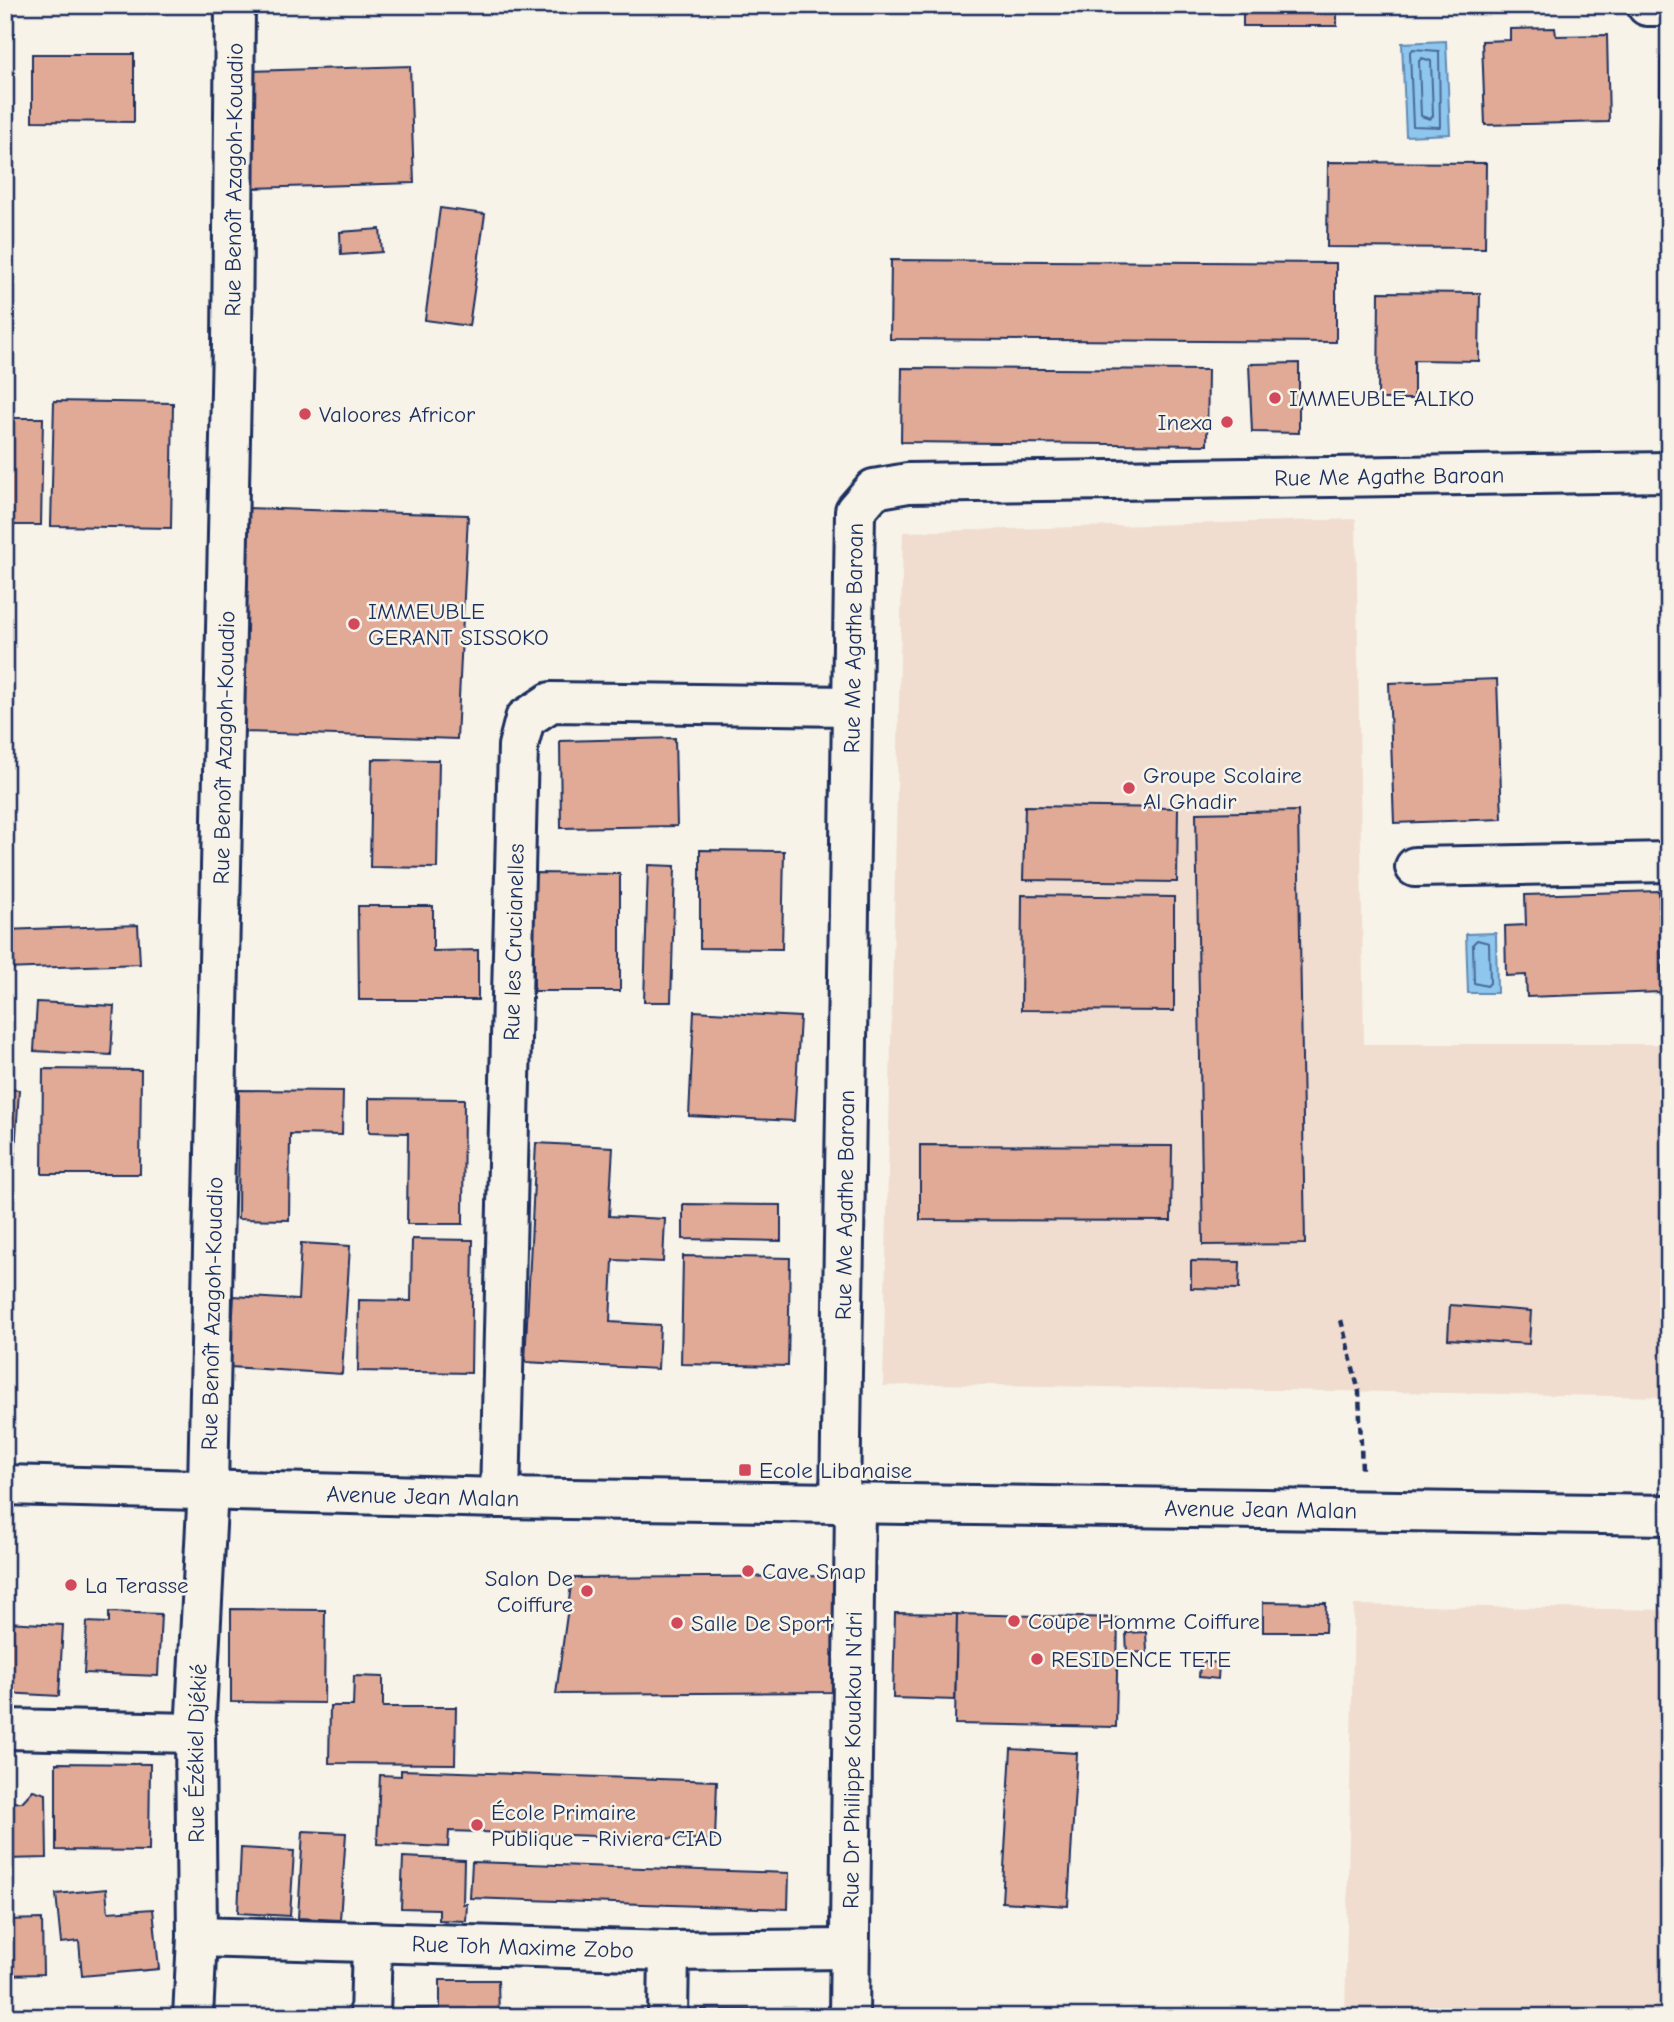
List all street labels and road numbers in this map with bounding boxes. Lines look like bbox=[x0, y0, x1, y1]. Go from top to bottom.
street label: Rue Benoît Azagoh-Kouadio bbox=[219, 43, 248, 317]
street label: Rue Me Agathe Baroan bbox=[1274, 461, 1505, 491]
street label: Rue Me Agathe Baroan bbox=[838, 523, 868, 754]
street label: Rue Benoît Azagoh-Kouadio bbox=[207, 610, 240, 885]
street label: Rue les Crucianelles bbox=[497, 843, 529, 1041]
street label: Rue Me Agathe Baroan bbox=[829, 1090, 860, 1320]
street label: Rue Benoît Azagoh-Kouadio bbox=[195, 1176, 228, 1451]
street label: Avenue Jean Malan bbox=[326, 1480, 519, 1512]
street label: Avenue Jean Malan bbox=[1164, 1494, 1357, 1524]
street label: Rue Dr Philippe Kouakou N'dri bbox=[837, 1611, 867, 1909]
street label: Rue Ézékiel Djékié bbox=[181, 1663, 212, 1843]
street label: Rue Toh Maxime Zobo bbox=[411, 1930, 634, 1963]

